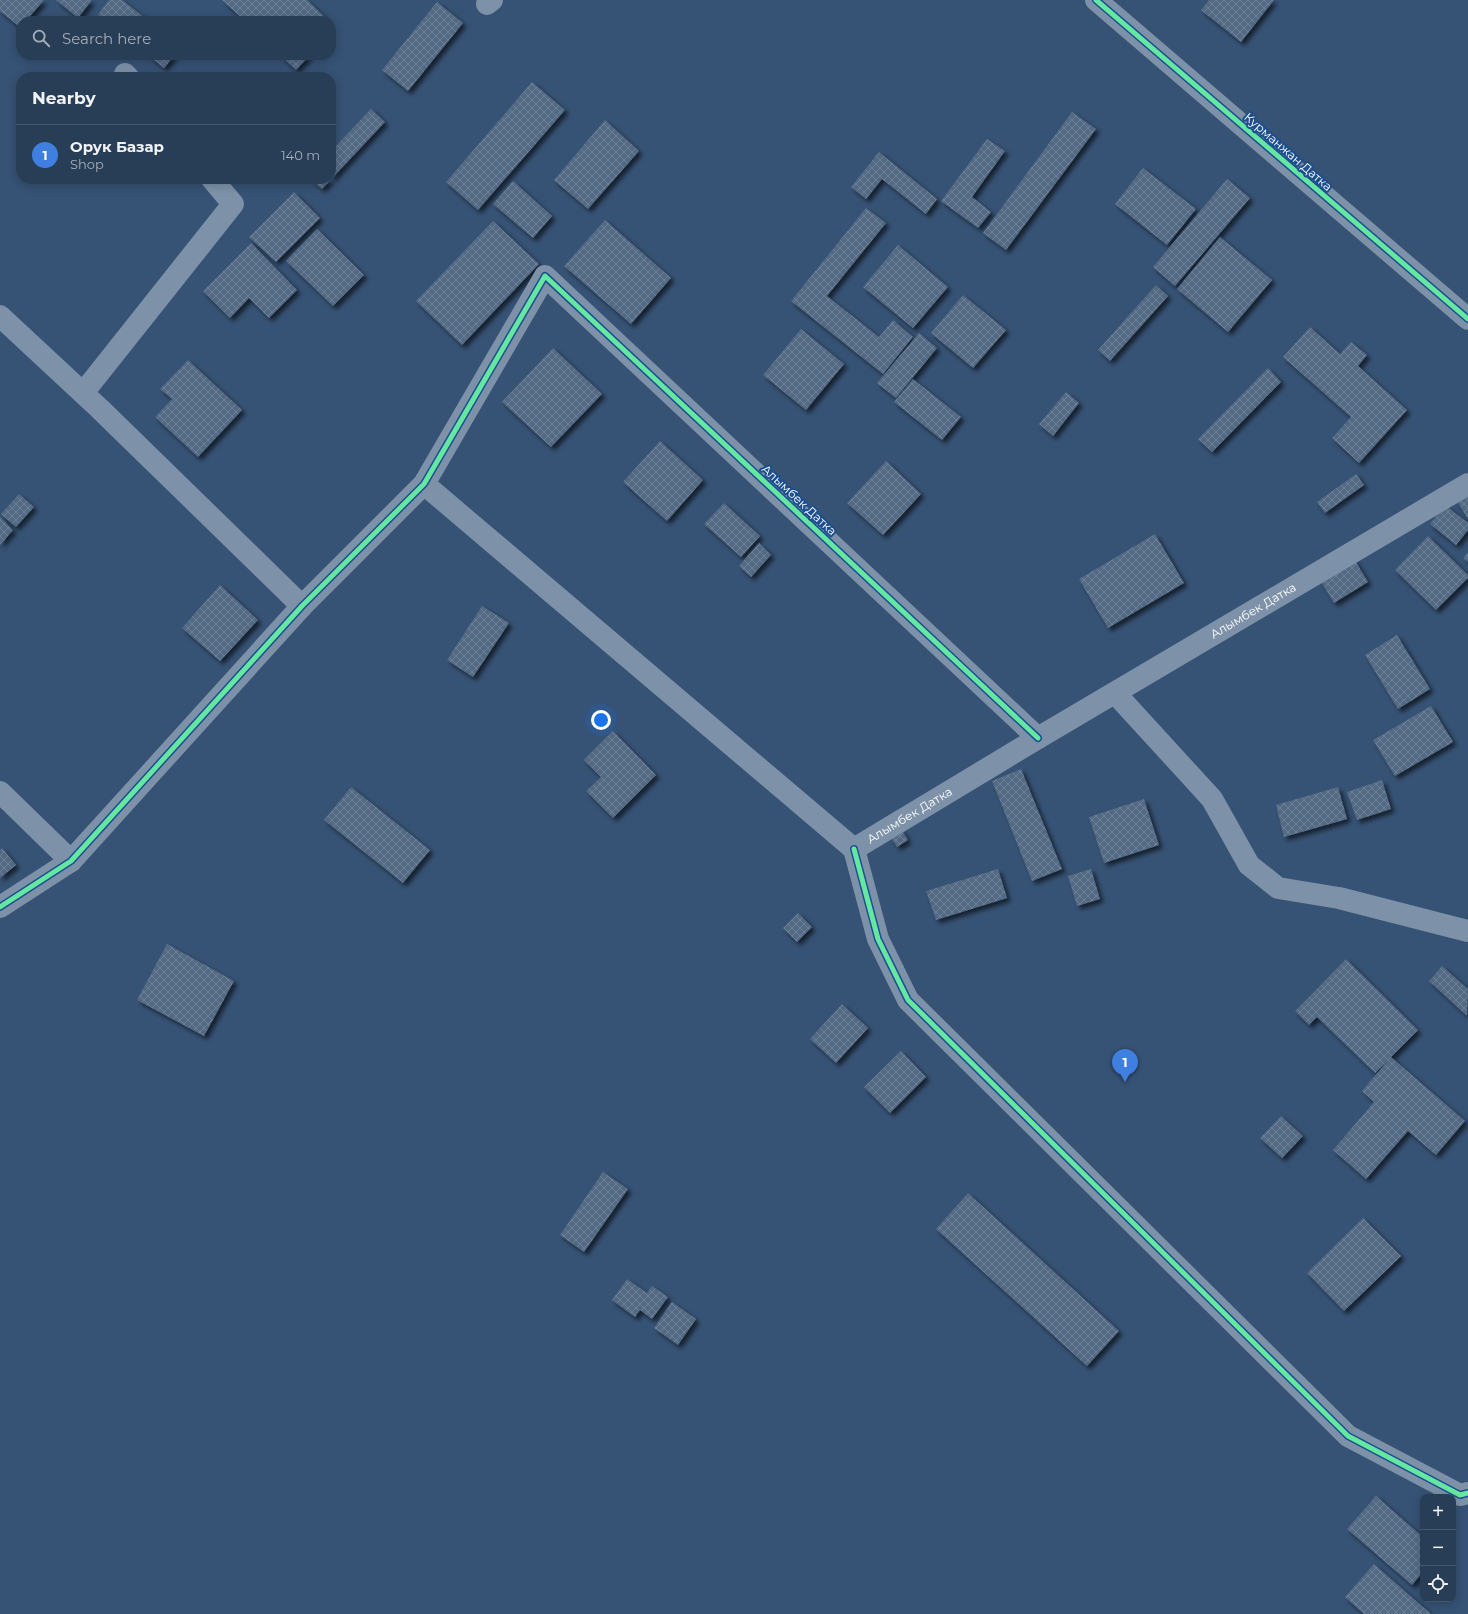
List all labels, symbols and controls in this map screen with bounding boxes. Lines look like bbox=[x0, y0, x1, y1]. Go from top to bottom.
search box bbox=[16, 16, 336, 60]
icon: search bbox=[30, 27, 52, 49]
text: Search here bbox=[62, 29, 151, 48]
text: Nearby bbox=[32, 88, 96, 108]
street label: Курманжан Датка bbox=[1241, 109, 1335, 194]
text: Орук Базар bbox=[70, 137, 164, 156]
text: 1 bbox=[42, 147, 48, 163]
text: 140 m bbox=[281, 147, 320, 163]
text: Shop bbox=[70, 156, 104, 172]
street label: Алымбек Датка bbox=[759, 461, 840, 538]
street label: Алымбек Датка bbox=[1208, 579, 1299, 641]
your location bbox=[591, 710, 611, 730]
street label: Алымбек Датка bbox=[864, 784, 955, 846]
pin: 1 bbox=[1112, 1049, 1138, 1082]
map controls bbox=[1420, 1494, 1456, 1602]
button: + bbox=[1420, 1494, 1456, 1530]
button: − bbox=[1420, 1530, 1456, 1566]
button: locate bbox=[1420, 1566, 1456, 1602]

